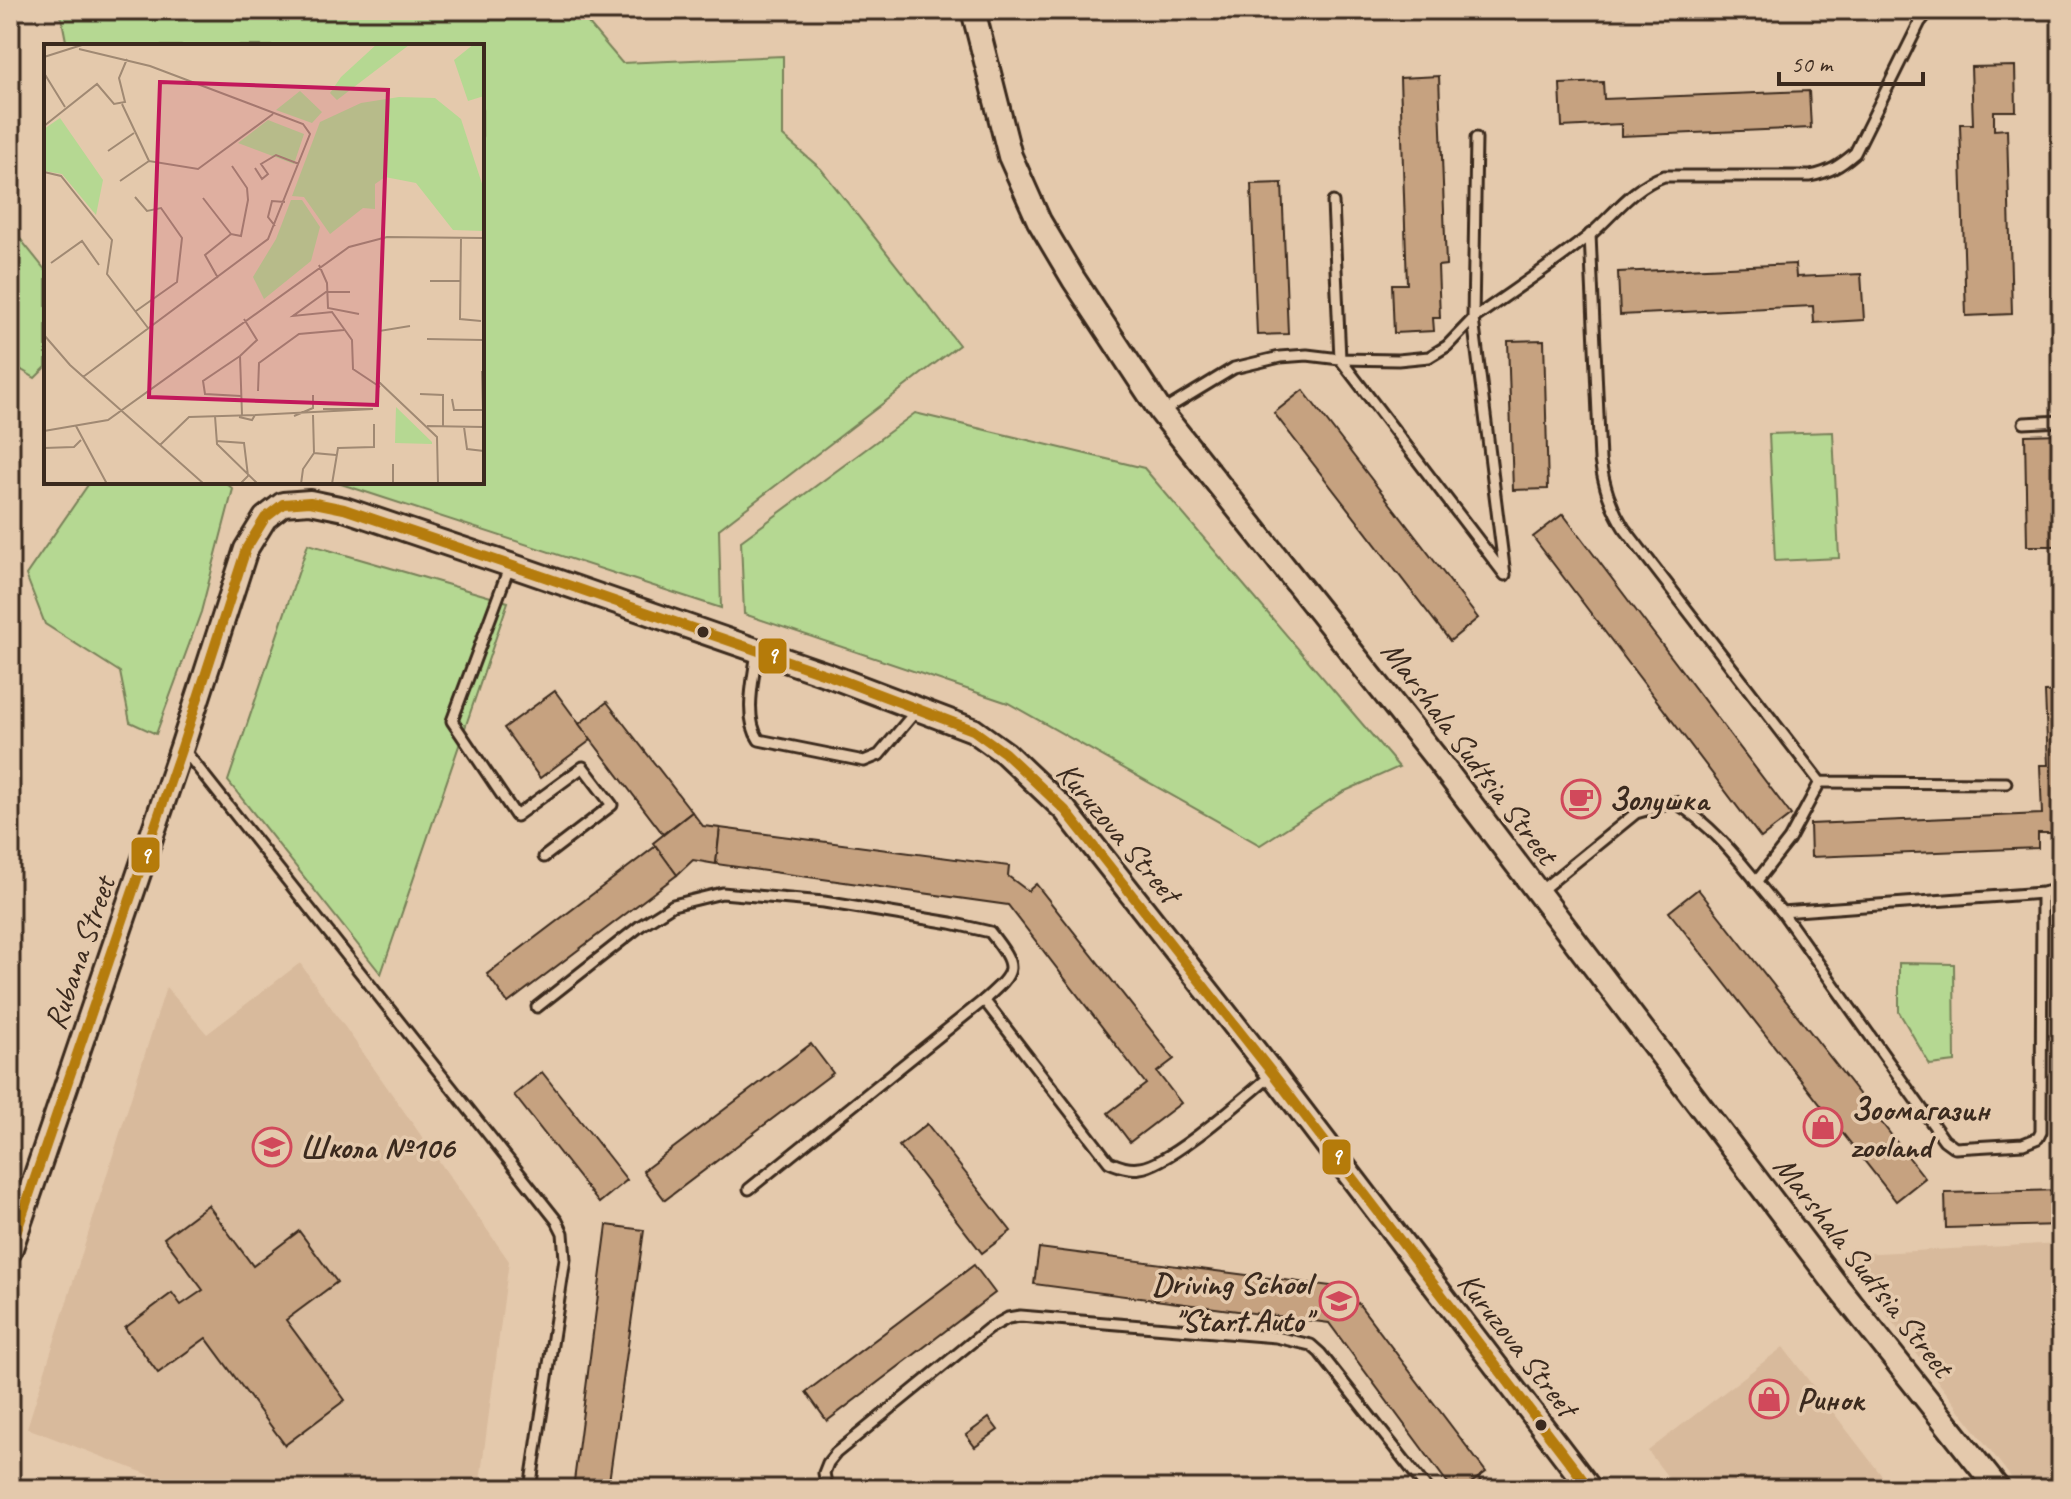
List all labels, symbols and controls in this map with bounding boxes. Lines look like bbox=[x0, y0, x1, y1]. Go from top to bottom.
scale bar bbox=[1779, 36, 1923, 86]
inset map bbox=[44, 44, 484, 484]
text: 50 m bbox=[1791, 49, 1834, 79]
unlabelled marker bbox=[695, 624, 711, 640]
street label: Marshala Sudtsia Street bbox=[1372, 632, 1569, 875]
line badge: 9 bbox=[757, 637, 788, 675]
text: 9 bbox=[767, 642, 779, 670]
street label: Kuruzova Street bbox=[1047, 753, 1193, 915]
cafe icon: Золушка bbox=[1560, 778, 1602, 820]
place label: Золушка bbox=[1609, 779, 1712, 820]
line badge: 9 bbox=[130, 836, 161, 874]
text: 9 bbox=[140, 842, 152, 870]
street label: Rubana Street bbox=[34, 868, 126, 1035]
place label: Зоомагазин zooland bbox=[1851, 1089, 1991, 1167]
shop icon: Зоомагазин zooland bbox=[1802, 1106, 1844, 1148]
school or university icon: Школа №106 bbox=[251, 1126, 293, 1168]
place label: Школа №106 bbox=[300, 1127, 456, 1168]
line badge: 9 bbox=[1321, 1138, 1352, 1176]
text: 9 bbox=[1331, 1143, 1343, 1171]
street label: Marshala Sudtsia Street bbox=[1764, 1147, 1965, 1388]
place label: Driving School "Start Auto" bbox=[1152, 1263, 1318, 1341]
street label: Kuruzova Street bbox=[1448, 1264, 1590, 1428]
school or university icon: Driving School "Start Auto" bbox=[1318, 1280, 1360, 1322]
shop icon: Ринок bbox=[1748, 1378, 1790, 1420]
place label: Ринок bbox=[1797, 1379, 1866, 1420]
unlabelled marker bbox=[1533, 1417, 1549, 1433]

